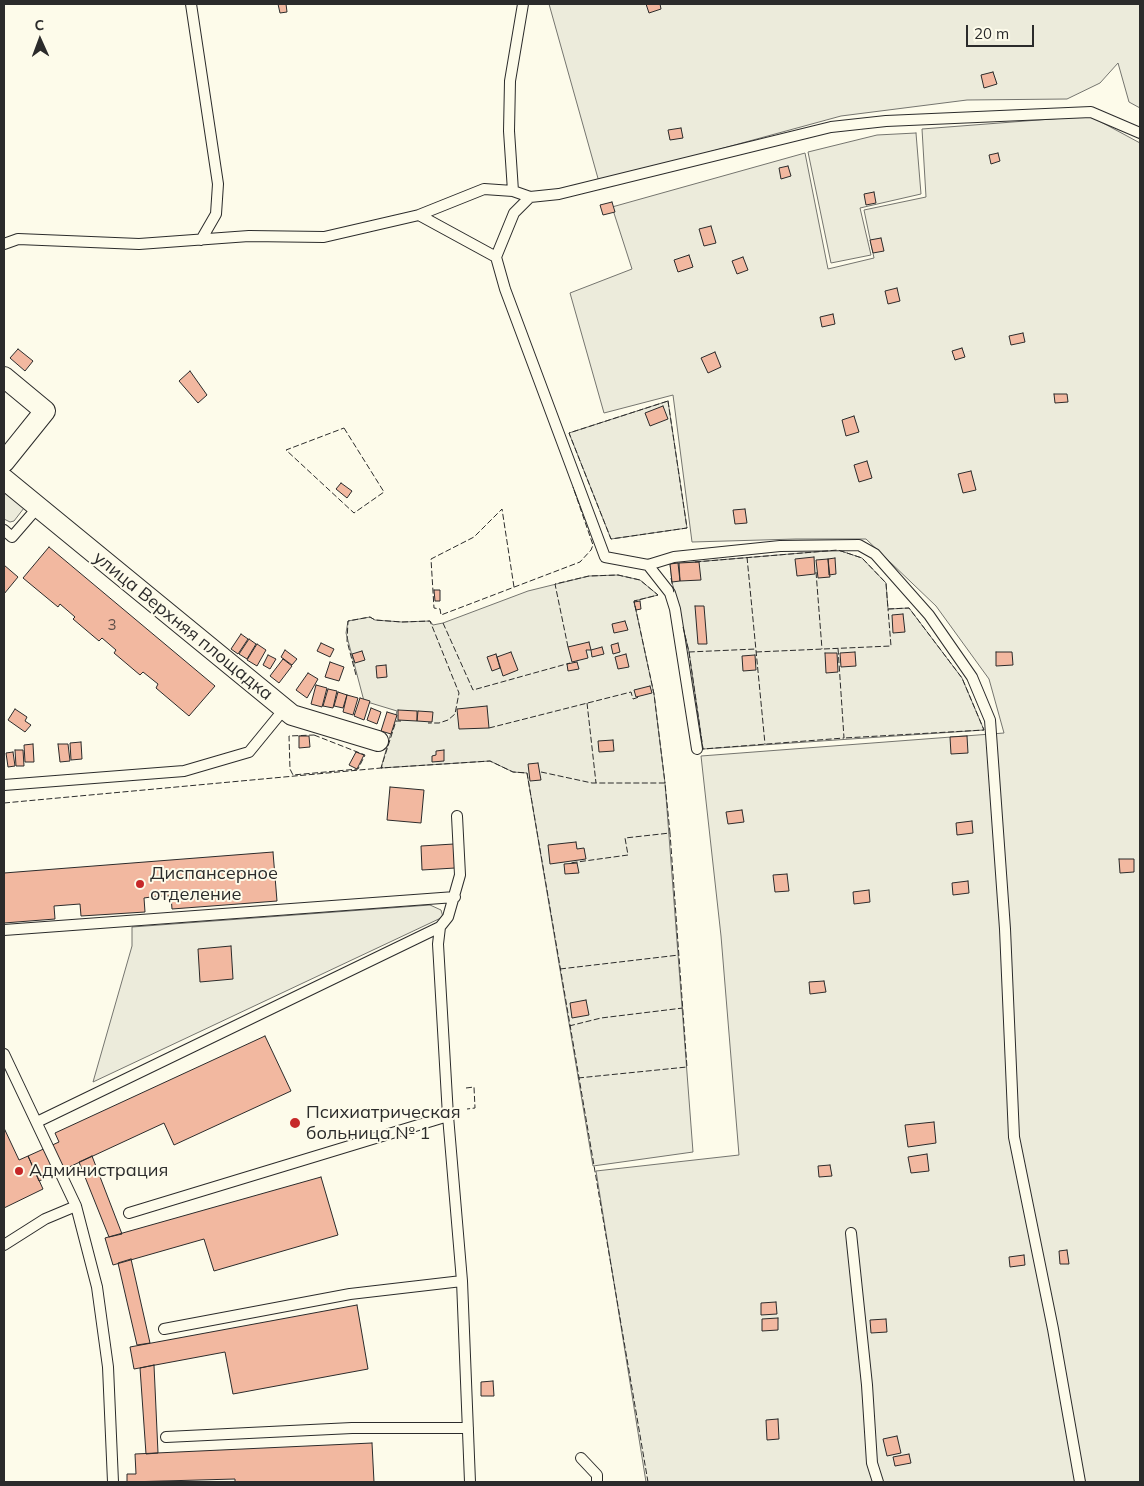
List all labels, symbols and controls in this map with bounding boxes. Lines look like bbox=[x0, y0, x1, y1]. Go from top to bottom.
north arrow bbox=[15, 15, 65, 65]
scale bar bbox=[969, 15, 1036, 47]
text: С bbox=[34, 16, 45, 34]
text: 20 m bbox=[974, 24, 1009, 43]
street label: улица Верхняя площадка bbox=[89, 547, 277, 705]
house number: 3 bbox=[108, 616, 116, 634]
place label: Диспансерное отделение bbox=[150, 863, 278, 906]
marker: Диспансерное отделение bbox=[134, 878, 146, 890]
place label: Психиатрическая больница № 1 bbox=[306, 1102, 461, 1144]
marker: Психиатрическая больница № 1 bbox=[288, 1116, 302, 1130]
place label: Администрация bbox=[29, 1160, 168, 1182]
marker: Администрация bbox=[13, 1165, 25, 1177]

